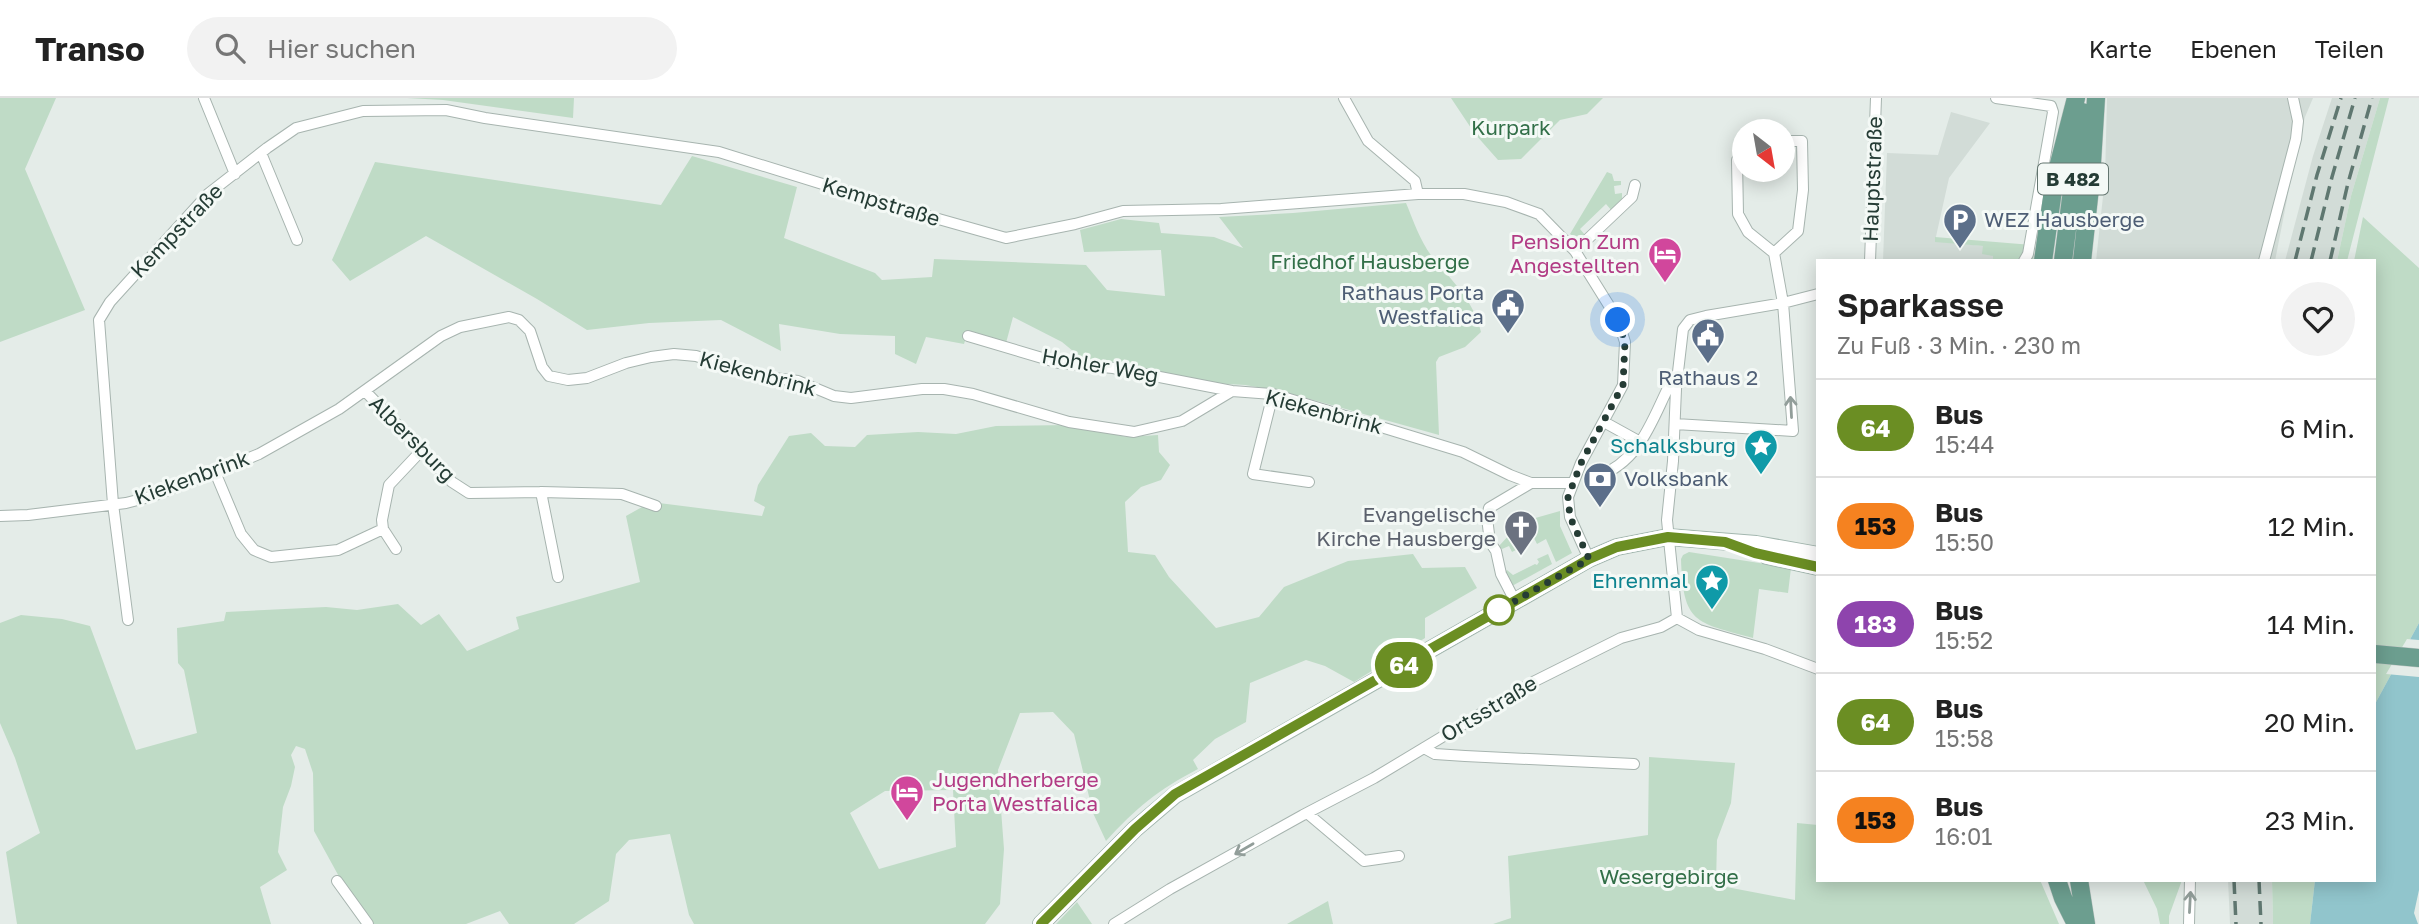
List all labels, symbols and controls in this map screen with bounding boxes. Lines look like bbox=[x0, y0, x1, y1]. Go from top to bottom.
search box bbox=[187, 17, 677, 80]
text: Transo bbox=[35, 29, 145, 68]
icon: search bbox=[211, 29, 249, 67]
text: Hier suchen bbox=[267, 33, 416, 64]
text: Karte bbox=[2089, 34, 2152, 63]
text: Ebenen bbox=[2190, 34, 2277, 63]
text: Teilen bbox=[2315, 34, 2384, 63]
park label: Kurpark bbox=[1471, 114, 1551, 140]
street label: Hauptstraße bbox=[1857, 116, 1887, 242]
north arrow bbox=[1732, 119, 1796, 182]
map controls bbox=[1732, 119, 1795, 182]
road number: B 482 bbox=[2038, 164, 2108, 194]
street label: Kempstraße bbox=[819, 171, 943, 231]
street label: Kempstraße bbox=[125, 178, 228, 283]
parking icon: WEZ Hausberge bbox=[1941, 201, 1979, 250]
place label: WEZ Hausberge bbox=[1984, 206, 2145, 232]
place label: Pension Zum Angestellten bbox=[1510, 228, 1640, 278]
hotel icon: Pension Zum Angestellten bbox=[1646, 235, 1684, 284]
park label: Friedhof Hausberge bbox=[1270, 248, 1470, 274]
place label: Rathaus Porta Westfalica bbox=[1341, 279, 1484, 329]
button: heart bbox=[2281, 282, 2355, 356]
text: Sparkasse bbox=[1837, 285, 2004, 324]
public building icon: Rathaus Porta Westfalica bbox=[1489, 286, 1527, 335]
your location bbox=[1600, 302, 1635, 337]
public building icon: Rathaus 2 bbox=[1689, 316, 1727, 365]
text: Zu Fuß · 3 Min. · 230 m bbox=[1837, 331, 2081, 359]
street label: Hohler Weg bbox=[1040, 342, 1161, 388]
street label: Kiekenbrink bbox=[697, 345, 820, 401]
place label: Rathaus 2 bbox=[1658, 364, 1758, 390]
street label: Kiekenbrink bbox=[1263, 383, 1386, 439]
street label: Albersburg bbox=[364, 390, 461, 487]
one-way arrow bbox=[1785, 396, 1798, 419]
text: Bus bbox=[1935, 399, 1983, 430]
text: 64 bbox=[1860, 413, 1891, 442]
text: 6 Min. bbox=[2280, 413, 2355, 444]
place icon: Schalksburg bbox=[1742, 427, 1780, 476]
text: 15:44 bbox=[1935, 430, 1994, 458]
place label: Schalksburg bbox=[1610, 432, 1736, 458]
street label: Kiekenbrink bbox=[131, 444, 253, 510]
bank icon: Volksbank bbox=[1581, 460, 1619, 509]
place label: Volksbank bbox=[1624, 465, 1729, 491]
text: Bus bbox=[1935, 497, 1983, 528]
place label: Evangelische Kirche Hausberge bbox=[1316, 501, 1496, 551]
church icon: Evangelische Kirche Hausberge bbox=[1502, 508, 1540, 557]
text: 153 bbox=[1855, 511, 1896, 540]
text: 12 Min. bbox=[2268, 511, 2355, 542]
text: 15:50 bbox=[1935, 528, 1994, 556]
place icon: Ehrenmal bbox=[1693, 562, 1731, 611]
place label: Ehrenmal bbox=[1592, 567, 1688, 593]
unlabelled marker bbox=[1484, 595, 1514, 625]
text: Bus bbox=[1935, 595, 1983, 626]
text: 183 bbox=[1854, 609, 1897, 638]
text: 14 Min. bbox=[2267, 609, 2355, 640]
text: 15:52 bbox=[1935, 626, 1993, 654]
line badge: 64 bbox=[1372, 642, 1436, 688]
text: 64 bbox=[1389, 650, 1419, 679]
street label: Ortsstraße bbox=[1436, 669, 1541, 747]
text: Bus bbox=[1935, 693, 1983, 724]
text: 64 bbox=[1860, 707, 1891, 736]
text: 20 Min. bbox=[2264, 707, 2355, 738]
text: 15:58 bbox=[1935, 724, 1994, 752]
place label: Jugendherberge Porta Westfalica bbox=[932, 766, 1099, 816]
hotel icon: Jugendherberge Porta Westfalica bbox=[888, 773, 926, 822]
text: Bus bbox=[1935, 791, 1983, 822]
text: 153 bbox=[1855, 805, 1896, 834]
text: 23 Min. bbox=[2265, 805, 2355, 836]
text: 16:01 bbox=[1935, 822, 1992, 850]
one-way arrow bbox=[1234, 843, 1255, 856]
park label: Wesergebirge bbox=[1599, 863, 1739, 889]
one-way arrow bbox=[2184, 891, 2197, 914]

